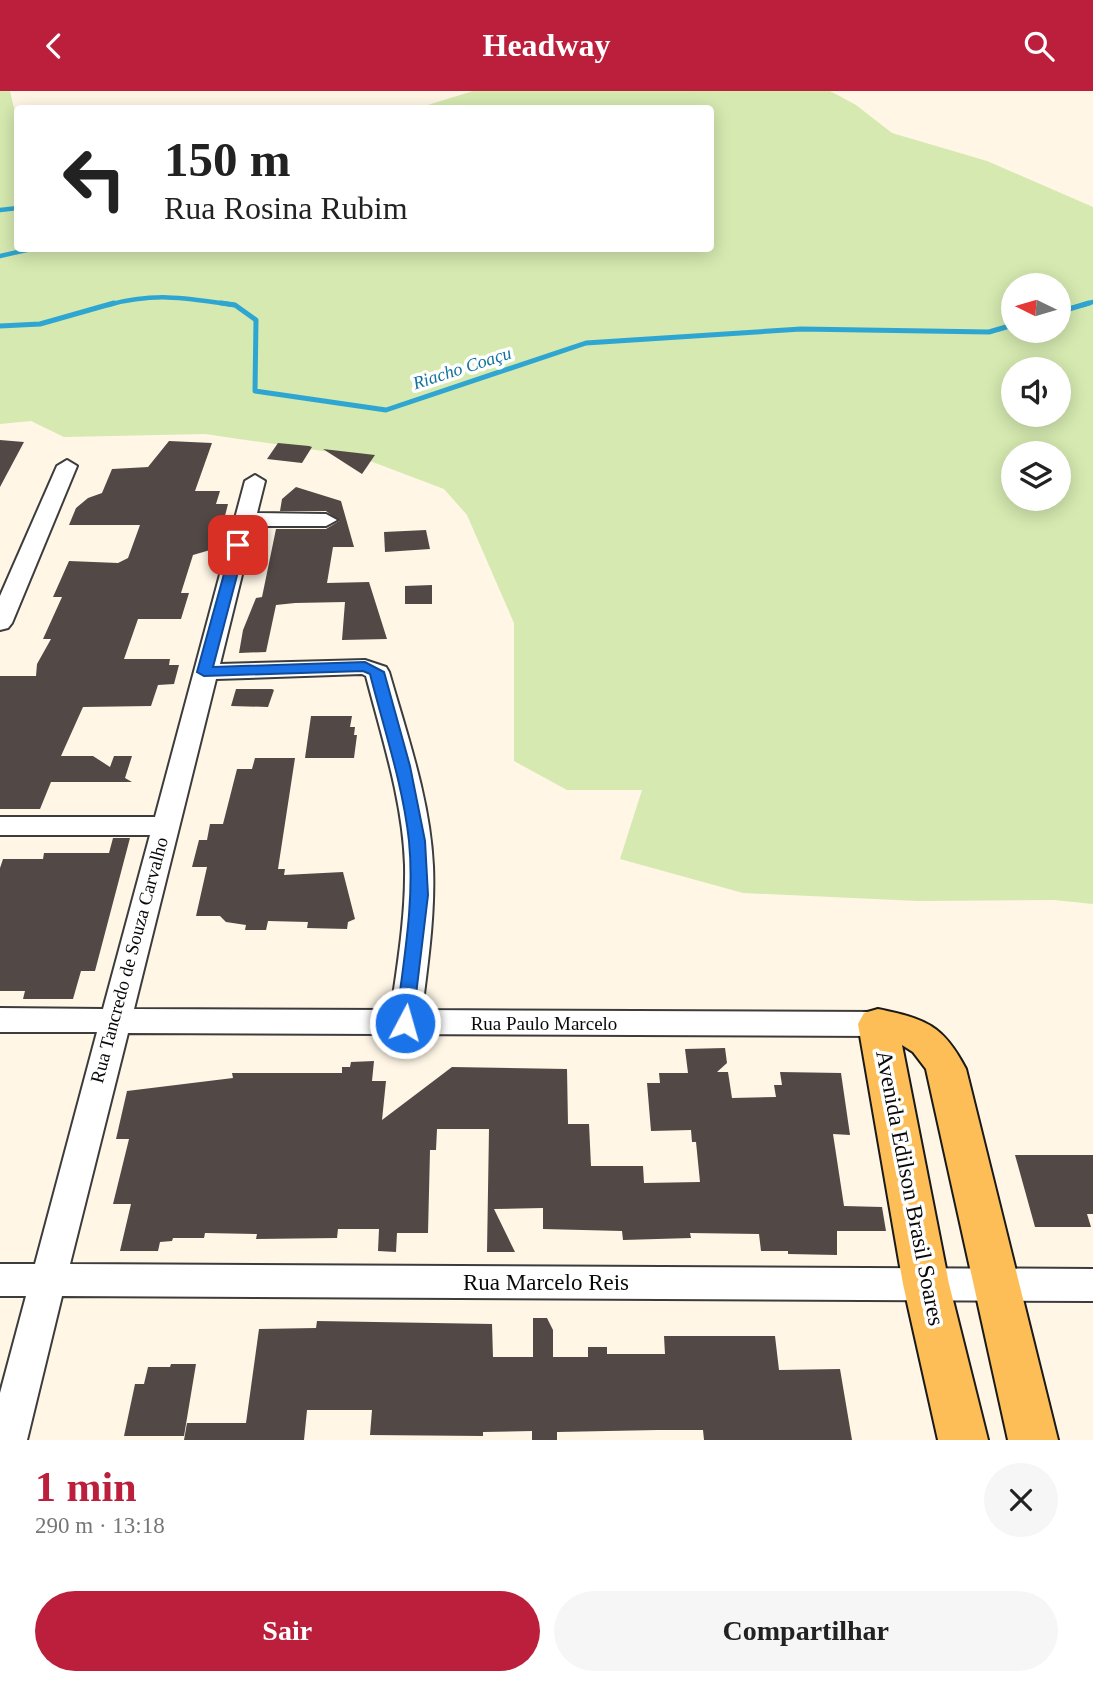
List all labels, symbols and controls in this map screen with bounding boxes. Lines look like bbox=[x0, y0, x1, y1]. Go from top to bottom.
icon: back bbox=[35, 27, 73, 65]
text: Headway bbox=[483, 27, 611, 63]
icon: search bbox=[1020, 27, 1058, 65]
text: 150 m bbox=[164, 132, 291, 187]
icon: left bbox=[49, 133, 140, 224]
text: Rua Rosina Rubim bbox=[164, 190, 408, 226]
north arrow bbox=[1001, 273, 1071, 343]
map controls bbox=[1001, 273, 1071, 511]
water label: Riacho Coaçu bbox=[409, 343, 514, 394]
button: sound bbox=[1001, 357, 1071, 427]
button: layers bbox=[1001, 441, 1071, 511]
pin bbox=[208, 515, 268, 575]
icon: arrive bbox=[219, 526, 257, 564]
street label: Rua Tancredo de Souza Carvalho bbox=[86, 835, 172, 1085]
position arrow bbox=[368, 986, 442, 1060]
street label: Rua Paulo Marcelo bbox=[471, 1013, 617, 1034]
street label: Avenida Edilson Brasil Soares bbox=[871, 1048, 949, 1328]
street label: Rua Marcelo Reis bbox=[463, 1270, 629, 1295]
button: close bbox=[984, 1463, 1058, 1537]
text: 1 min bbox=[35, 1464, 137, 1510]
text: 290 m · 13:18 bbox=[35, 1513, 165, 1538]
button: Sair bbox=[35, 1591, 540, 1671]
button: Compartilhar bbox=[554, 1591, 1058, 1671]

